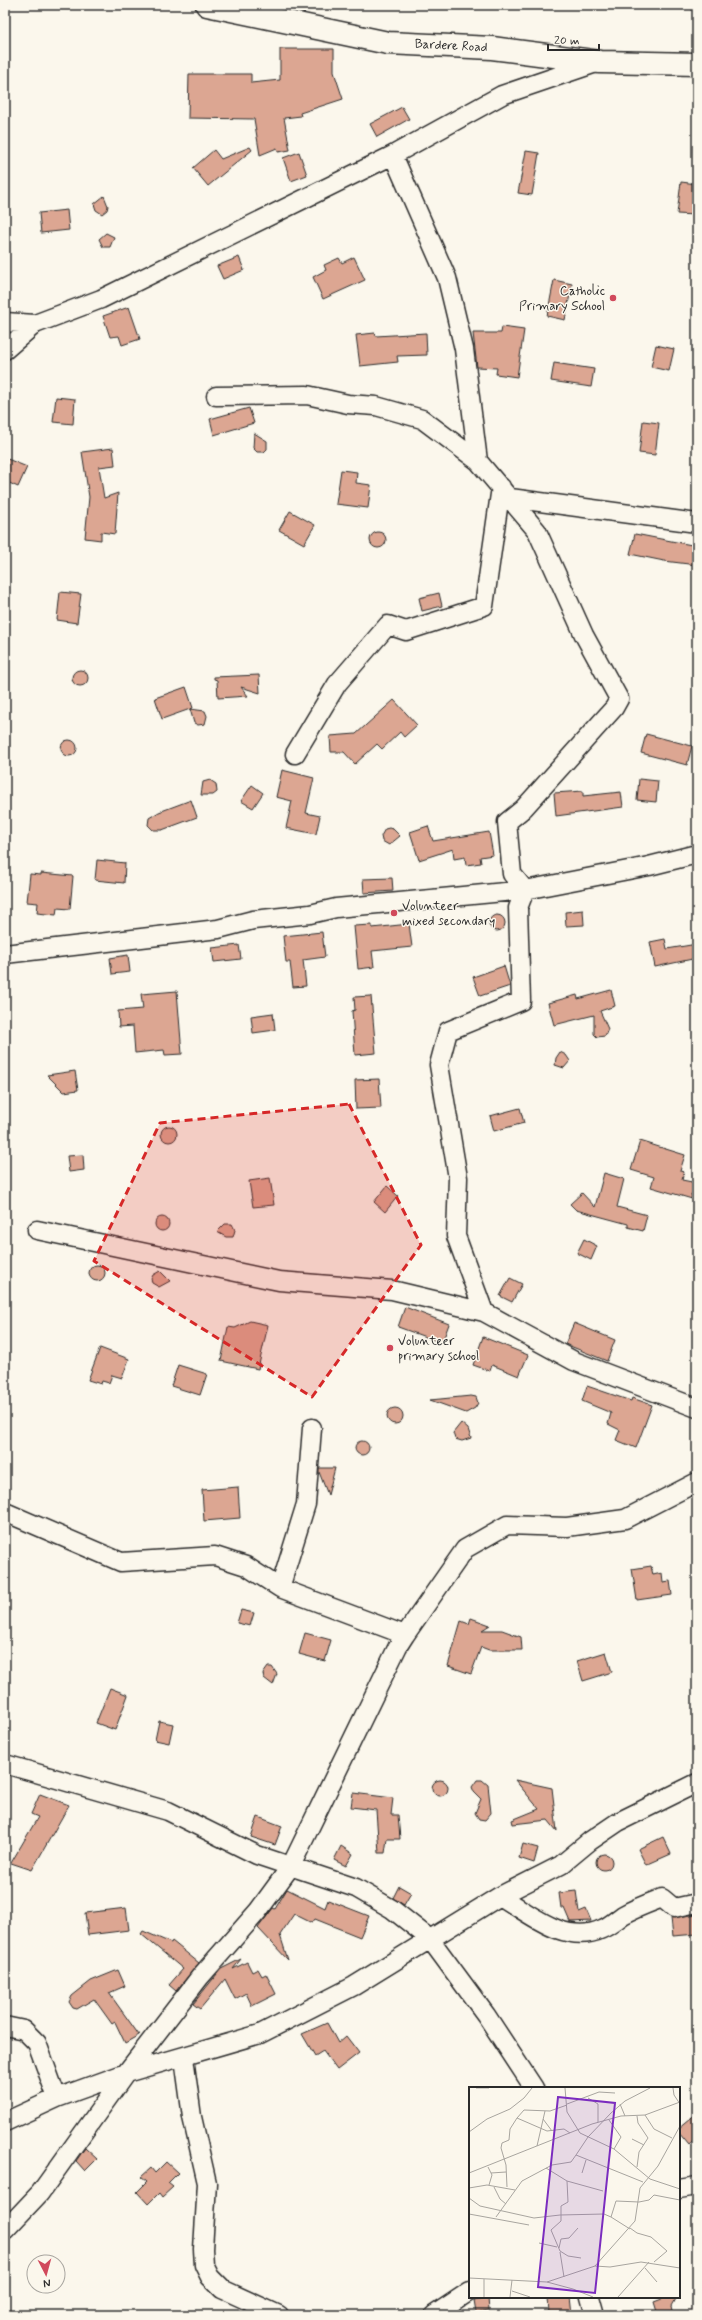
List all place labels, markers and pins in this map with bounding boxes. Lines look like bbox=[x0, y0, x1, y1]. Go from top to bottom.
place label: Catholic Primary School bbox=[519, 283, 605, 315]
marker: Catholic Primary School bbox=[608, 293, 618, 303]
place label: Volunteer mixed secondary bbox=[402, 898, 495, 930]
marker: Volunteer mixed secondary bbox=[389, 908, 399, 918]
place label: Volunteer primary school bbox=[398, 1333, 479, 1365]
marker: Volunteer primary school bbox=[385, 1343, 395, 1353]

